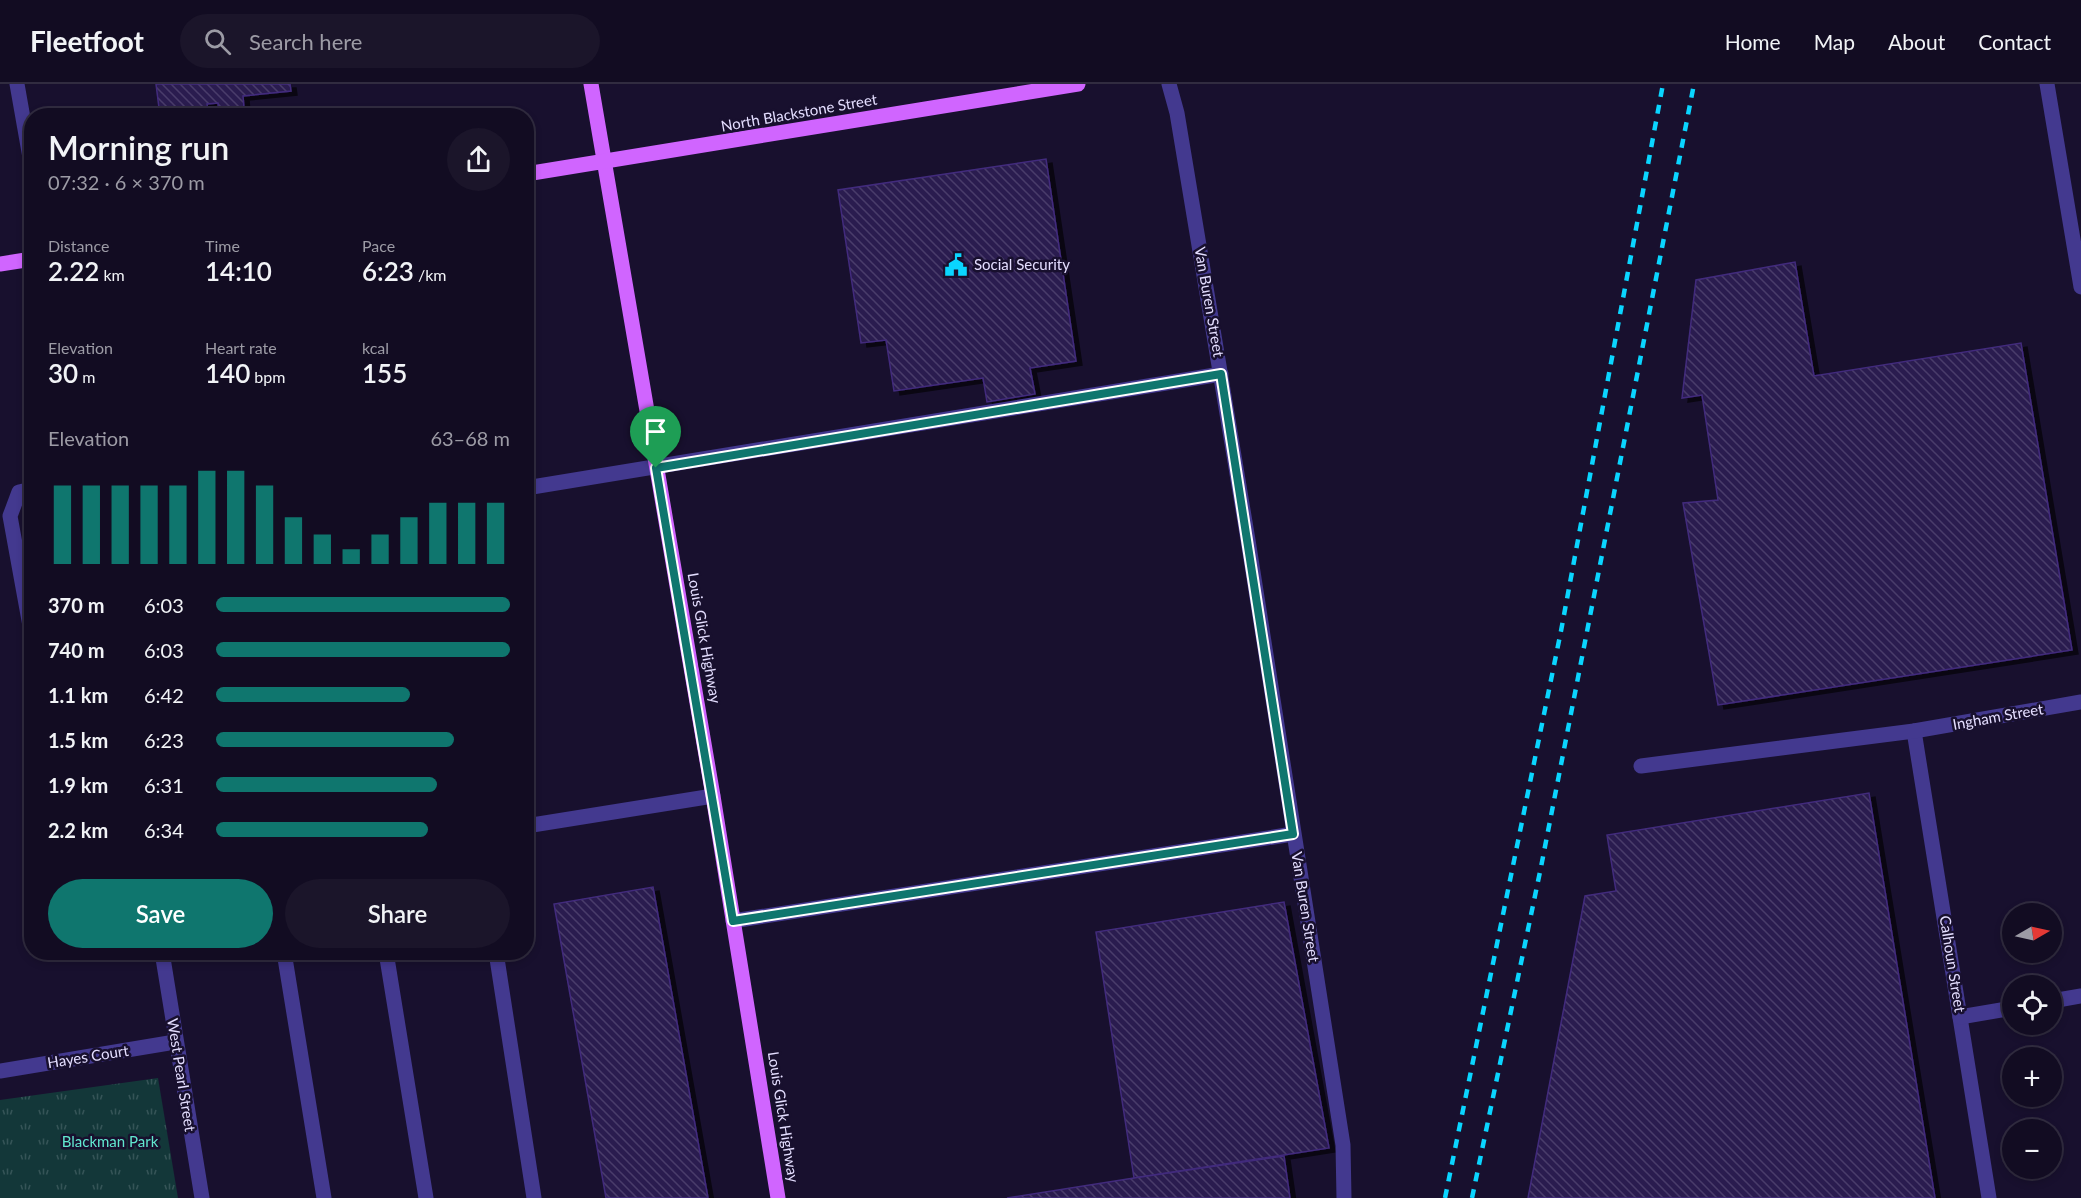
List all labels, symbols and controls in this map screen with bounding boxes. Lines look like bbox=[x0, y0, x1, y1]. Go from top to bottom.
search box bbox=[180, 14, 600, 68]
text: Fleetfoot bbox=[30, 24, 144, 58]
icon: search bbox=[201, 25, 234, 58]
text: Search here bbox=[249, 28, 362, 55]
text: Home bbox=[1725, 29, 1781, 54]
text: Map bbox=[1814, 29, 1855, 54]
text: About bbox=[1888, 29, 1945, 54]
text: Contact bbox=[1978, 29, 2051, 54]
street label: North Blackstone Street bbox=[719, 89, 879, 135]
text: Morning run bbox=[48, 127, 229, 167]
button: share bbox=[447, 128, 510, 191]
text: 07:32 · 6 × 370 m bbox=[48, 170, 205, 194]
text: Distance bbox=[48, 236, 109, 255]
text: Time bbox=[205, 236, 240, 255]
text: Pace bbox=[362, 236, 395, 255]
street label: Van Buren Street bbox=[1191, 245, 1229, 359]
public building icon: Social Security bbox=[943, 252, 969, 278]
text: 2.22 bbox=[48, 255, 99, 287]
text: 14:10 bbox=[205, 255, 272, 287]
text: 6:23 bbox=[362, 255, 414, 287]
place label: Social Security bbox=[974, 255, 1070, 273]
text: km bbox=[99, 265, 125, 284]
text: /km bbox=[414, 265, 446, 284]
text: Elevation bbox=[48, 338, 113, 357]
text: Heart rate bbox=[205, 338, 277, 357]
text: kcal bbox=[362, 338, 389, 357]
text: 30 bbox=[48, 357, 78, 389]
text: 140 bbox=[205, 357, 250, 389]
text: 155 bbox=[362, 357, 407, 389]
text: m bbox=[78, 367, 95, 386]
text: bpm bbox=[250, 367, 285, 386]
pin bbox=[630, 406, 681, 468]
icon: arrive bbox=[639, 415, 672, 448]
text: Elevation bbox=[48, 426, 129, 450]
text: 63–68 m bbox=[430, 426, 510, 450]
street label: Louis Glick Highway bbox=[685, 571, 725, 705]
text: 370 m bbox=[48, 593, 104, 617]
text: 6:03 bbox=[144, 593, 184, 617]
text: 740 m bbox=[48, 638, 104, 662]
text: 6:03 bbox=[144, 638, 184, 662]
text: 1.1 km bbox=[48, 683, 108, 707]
text: 6:42 bbox=[144, 683, 184, 707]
street label: Ingham Street bbox=[1951, 699, 2045, 733]
text: 1.5 km bbox=[48, 728, 108, 752]
text: 6:23 bbox=[144, 728, 184, 752]
text: 1.9 km bbox=[48, 773, 108, 797]
text: 6:31 bbox=[144, 773, 184, 797]
text: 2.2 km bbox=[48, 818, 108, 842]
text: 6:34 bbox=[144, 818, 184, 842]
street label: Van Buren Street bbox=[1288, 850, 1324, 964]
button: Save bbox=[48, 879, 273, 948]
button: Share bbox=[285, 879, 510, 948]
north arrow bbox=[2002, 903, 2062, 963]
map controls bbox=[2002, 903, 2062, 1179]
street label: Calhoun Street bbox=[1936, 914, 1970, 1014]
button: locate bbox=[2002, 975, 2062, 1035]
street label: West Pearl Street bbox=[164, 1017, 200, 1133]
street label: Hayes Court bbox=[46, 1041, 130, 1071]
button: + bbox=[2002, 1047, 2062, 1107]
street label: Louis Glick Highway bbox=[765, 1050, 803, 1184]
button: − bbox=[2002, 1119, 2062, 1179]
park label: Blackman Park bbox=[62, 1132, 159, 1150]

